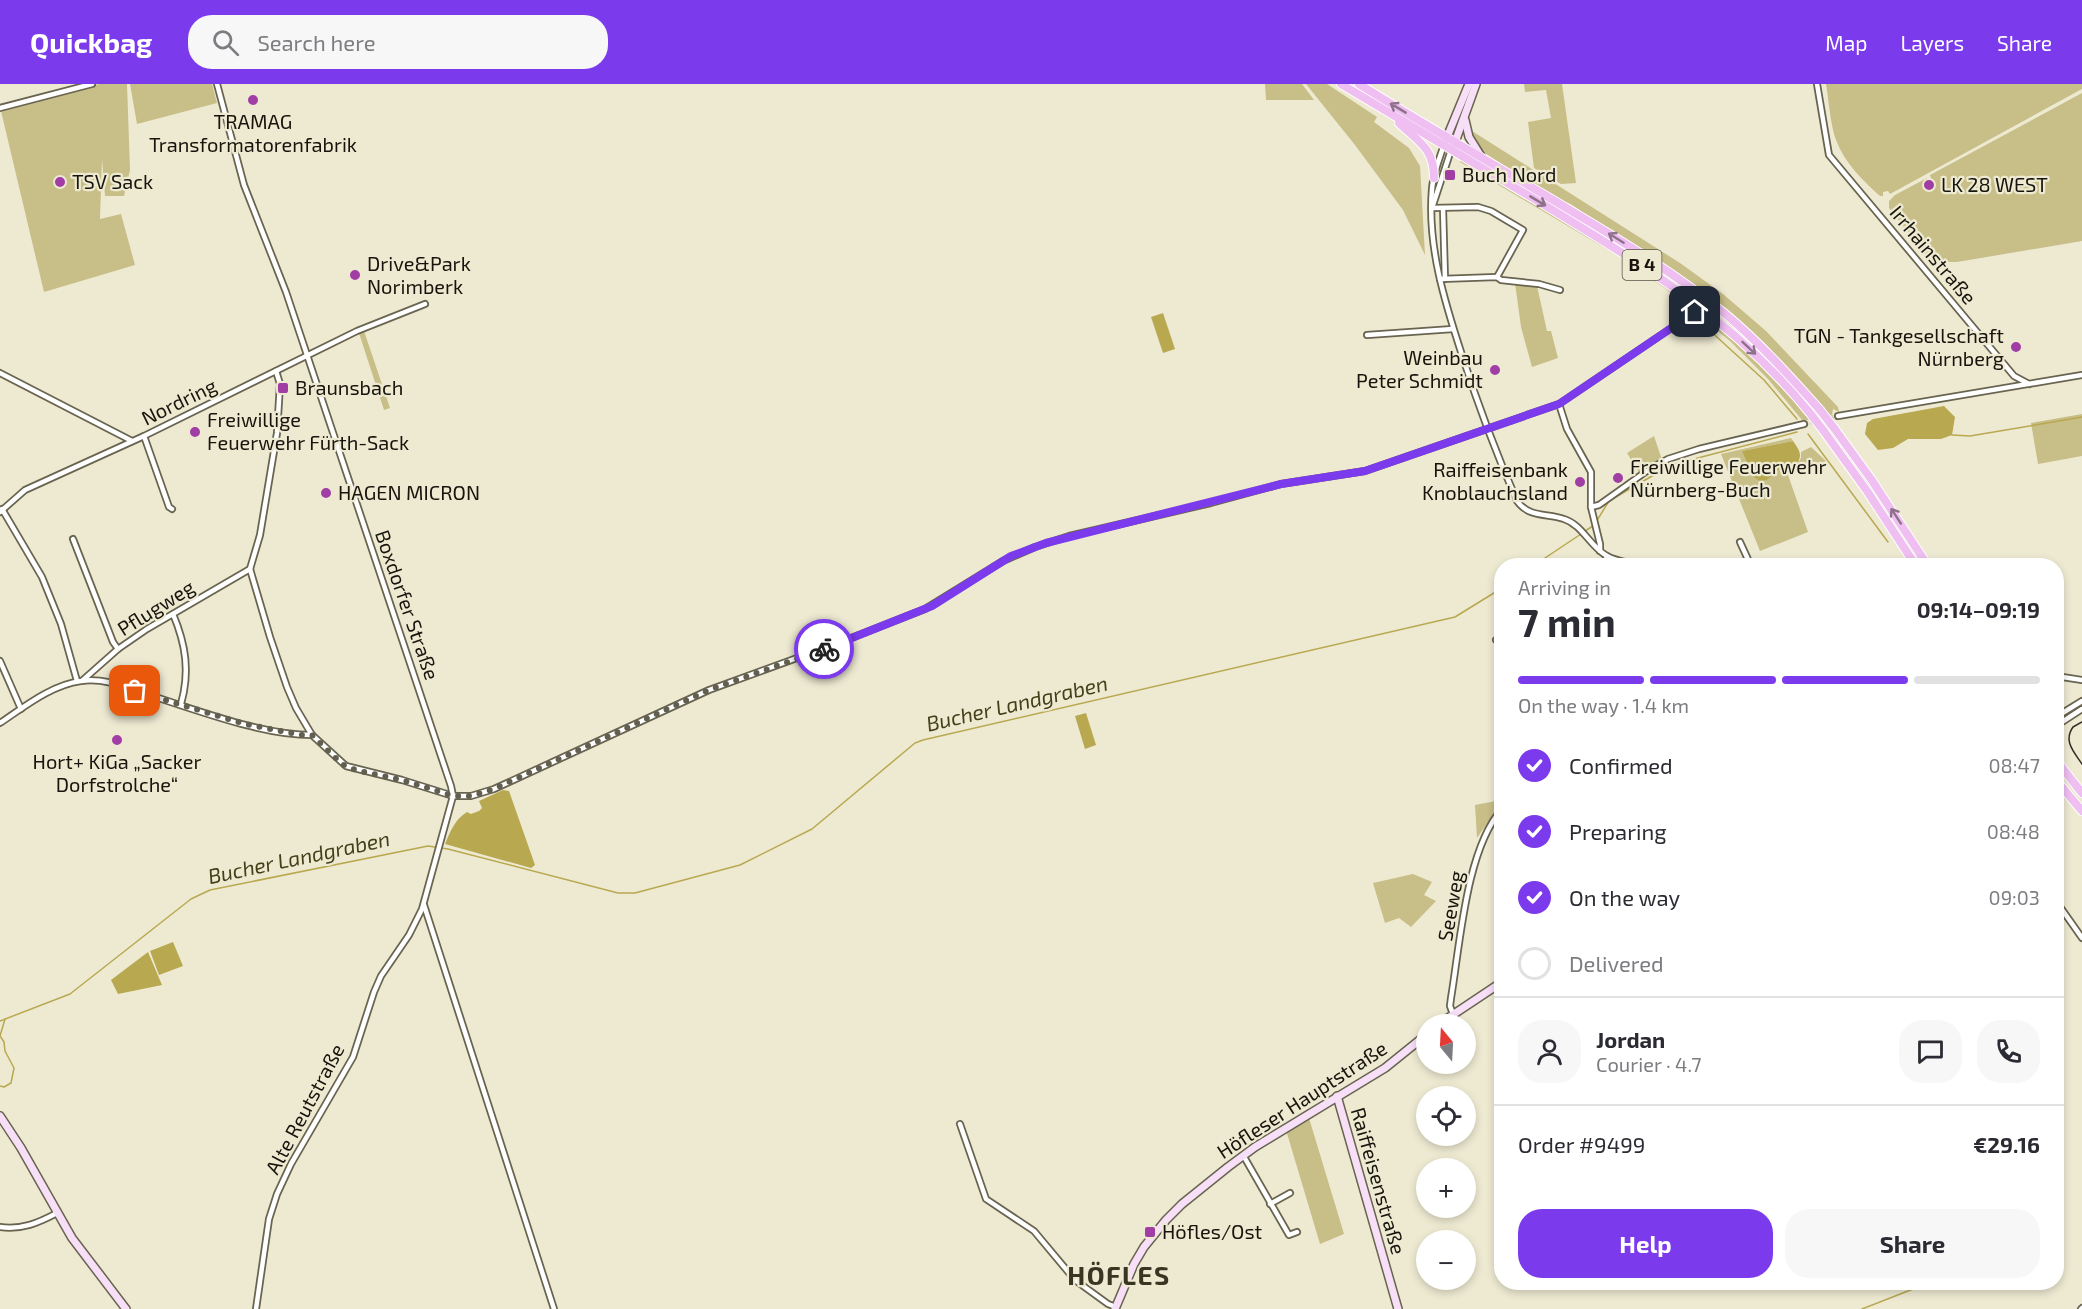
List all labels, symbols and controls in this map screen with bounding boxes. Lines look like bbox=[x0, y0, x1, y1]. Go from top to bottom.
search box bbox=[188, 15, 608, 69]
text: Quickbag bbox=[30, 25, 152, 59]
icon: search bbox=[209, 26, 242, 59]
text: Search here bbox=[257, 29, 376, 55]
text: Map bbox=[1825, 30, 1867, 55]
text: Layers bbox=[1900, 30, 1964, 55]
text: Share bbox=[1997, 30, 2052, 55]
marker: TRAMAG Transformatorenfabrik bbox=[246, 93, 260, 107]
one-way arrow bbox=[1390, 102, 1407, 114]
place label: TRAMAG Transformatorenfabrik bbox=[149, 109, 357, 156]
place label: Buch Nord bbox=[1462, 162, 1556, 186]
marker: Buch Nord bbox=[1443, 168, 1457, 182]
place label: TSV Sack bbox=[72, 169, 153, 193]
place label: LK 28 WEST bbox=[1941, 172, 2048, 196]
marker: TSV Sack bbox=[53, 175, 67, 189]
marker: LK 28 WEST bbox=[1922, 178, 1936, 192]
one-way arrow bbox=[1529, 196, 1546, 208]
street label: Irrhainstraße bbox=[1886, 200, 1982, 309]
one-way arrow bbox=[1608, 231, 1625, 243]
road number: B 4 bbox=[1622, 250, 1662, 280]
place label: Drive&Park Norimberk bbox=[367, 251, 471, 298]
marker: Drive&Park Norimberk bbox=[348, 268, 362, 282]
pin bbox=[1669, 286, 1720, 337]
icon: home bbox=[1678, 295, 1711, 328]
place label: TGN - Tankgesellschaft Nürnberg bbox=[1794, 323, 2004, 370]
marker: TGN - Tankgesellschaft Nürnberg bbox=[2009, 340, 2023, 354]
one-way arrow bbox=[1742, 341, 1757, 355]
place label: Weinbau Peter Schmidt bbox=[1356, 345, 1483, 392]
marker: Weinbau Peter Schmidt bbox=[1488, 363, 1502, 377]
street label: Nordring bbox=[137, 373, 220, 430]
place label: Braunsbach bbox=[295, 375, 403, 399]
marker: Braunsbach bbox=[276, 381, 290, 395]
place label: Freiwillige Feuerwehr Fürth-Sack bbox=[207, 407, 409, 454]
marker: Freiwillige Feuerwehr Fürth-Sack bbox=[188, 425, 202, 439]
place label: Freiwillige Feuerwehr Nürnberg-Buch bbox=[1630, 454, 1827, 501]
place label: Raiffeisenbank Knoblauchsland bbox=[1422, 457, 1568, 504]
marker: Freiwillige Feuerwehr Nürnberg-Buch bbox=[1611, 471, 1625, 485]
marker: Raiffeisenbank Knoblauchsland bbox=[1573, 475, 1587, 489]
place label: HAGEN MICRON bbox=[338, 480, 480, 504]
marker: HAGEN MICRON bbox=[319, 486, 333, 500]
one-way arrow bbox=[1890, 509, 1902, 525]
street label: Boxdorfer Straße bbox=[371, 527, 445, 683]
street label: Pflugweg bbox=[113, 574, 198, 640]
text: Arriving in bbox=[1518, 575, 1611, 599]
text: 09:14–09:19 bbox=[1917, 596, 2040, 622]
text: 7 min bbox=[1518, 598, 1616, 645]
courier bbox=[794, 619, 854, 679]
icon: bike bbox=[808, 633, 841, 666]
pin bbox=[109, 665, 160, 716]
water label: Bucher Landgraben bbox=[923, 669, 1110, 736]
icon: bag bbox=[118, 674, 151, 707]
text: On the way · 1.4 km bbox=[1518, 693, 1689, 717]
marker: Hort+ KiGa „Sacker Dorfstrolche“ bbox=[110, 733, 124, 747]
place label: Hort+ KiGa „Sacker Dorfstrolche“ bbox=[33, 749, 201, 796]
icon: check bbox=[1518, 749, 1551, 782]
text: Confirmed bbox=[1569, 752, 1673, 778]
text: 08:47 bbox=[1989, 753, 2040, 777]
icon: check bbox=[1518, 815, 1551, 848]
text: Preparing bbox=[1569, 818, 1667, 844]
text: 08:48 bbox=[1987, 819, 2040, 843]
water label: Bucher Landgraben bbox=[205, 825, 392, 888]
street label: Seeweg bbox=[1432, 869, 1468, 943]
icon: check bbox=[1518, 881, 1551, 914]
text: On the way bbox=[1569, 884, 1680, 910]
text: 09:03 bbox=[1989, 885, 2040, 909]
text: Delivered bbox=[1569, 950, 1664, 976]
north arrow bbox=[1416, 1014, 1476, 1074]
map controls bbox=[1416, 1014, 1476, 1290]
button: person bbox=[1518, 1020, 1581, 1083]
button: chat bbox=[1899, 1020, 1962, 1083]
button: phone bbox=[1977, 1020, 2040, 1083]
text: Jordan bbox=[1596, 1026, 1665, 1052]
street label: Höfleser Hauptstraße bbox=[1212, 1035, 1391, 1163]
street label: Alte Reutstraße bbox=[260, 1039, 349, 1178]
text: Courier · 4.7 bbox=[1596, 1052, 1702, 1076]
button: locate bbox=[1416, 1086, 1476, 1146]
street label: Raiffeisenstraße bbox=[1347, 1105, 1411, 1257]
text: Order #9499 bbox=[1518, 1131, 1645, 1157]
text: €29.16 bbox=[1973, 1131, 2040, 1157]
button: + bbox=[1416, 1158, 1476, 1218]
button: Help bbox=[1518, 1209, 1773, 1278]
button: Share bbox=[1785, 1209, 2040, 1278]
place label: Höfles/Ost bbox=[1162, 1219, 1263, 1243]
marker: Höfles/Ost bbox=[1143, 1225, 1157, 1239]
button: − bbox=[1416, 1230, 1476, 1290]
district label: HÖFLES bbox=[1067, 1259, 1171, 1290]

